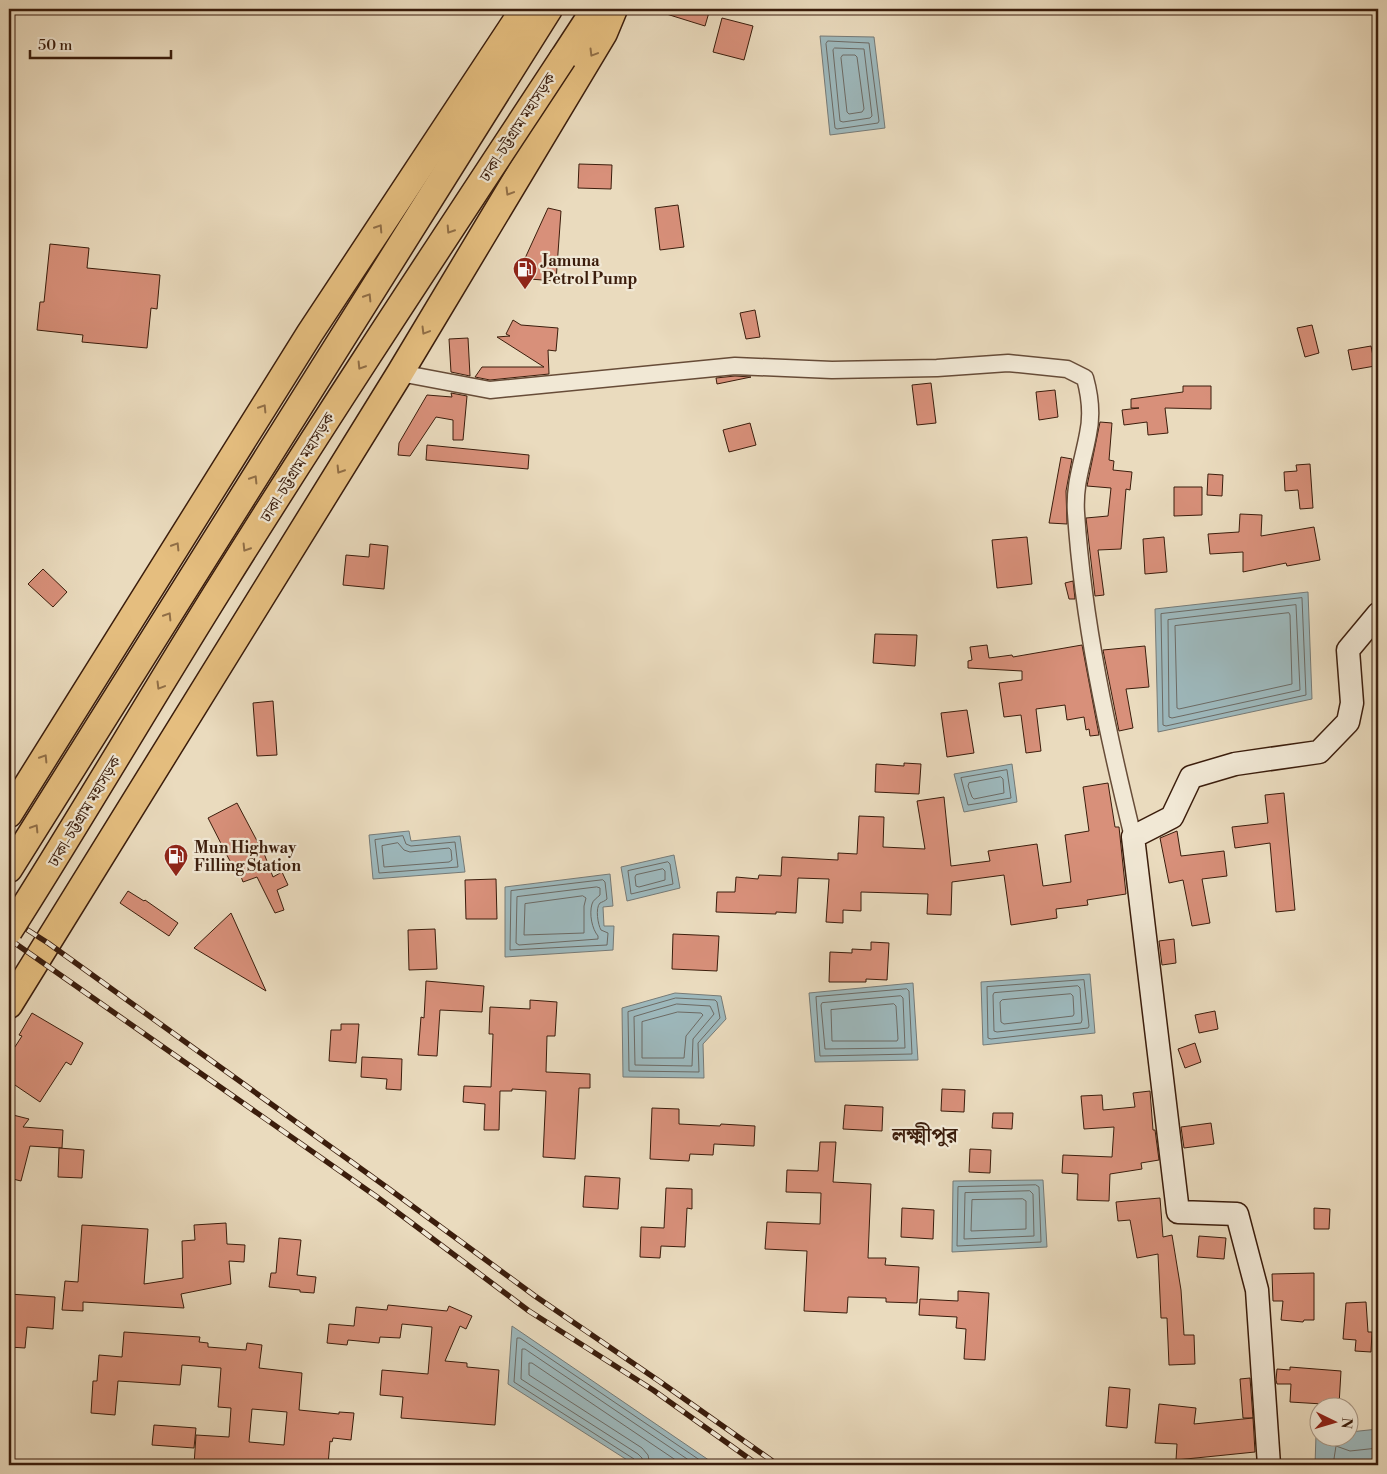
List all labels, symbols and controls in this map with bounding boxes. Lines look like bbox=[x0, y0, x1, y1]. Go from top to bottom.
scale bar bbox=[30, 28, 171, 60]
text: 50 m bbox=[38, 36, 72, 55]
one-way arrow bbox=[589, 47, 599, 56]
street label: ঢাকা-চট্টগ্রাম মহাসড়ক bbox=[474, 68, 561, 186]
one-way arrow bbox=[506, 186, 516, 195]
one-way arrow bbox=[373, 224, 383, 233]
one-way arrow bbox=[447, 224, 456, 234]
place label: Jamuna Petrol Pump bbox=[540, 251, 637, 289]
fuel station icon: Jamuna Petrol Pump bbox=[512, 256, 538, 290]
one-way arrow bbox=[362, 293, 372, 302]
one-way arrow bbox=[422, 326, 432, 335]
one-way arrow bbox=[358, 361, 367, 370]
one-way arrow bbox=[256, 405, 266, 414]
street label: ঢাকা-চট্টগ্রাম মহাসড়ক bbox=[255, 408, 340, 527]
one-way arrow bbox=[337, 464, 347, 473]
one-way arrow bbox=[248, 475, 257, 484]
one-way arrow bbox=[170, 542, 180, 551]
one-way arrow bbox=[242, 542, 252, 551]
one-way arrow bbox=[161, 613, 171, 622]
one-way arrow bbox=[157, 680, 167, 689]
street label: ঢাকা-চট্টগ্রাম মহাসড়ক bbox=[43, 751, 126, 871]
one-way arrow bbox=[38, 754, 47, 763]
one-way arrow bbox=[28, 824, 38, 833]
place label: Mun Highway Filling Station bbox=[194, 838, 301, 876]
fuel station icon: Mun Highway Filling Station bbox=[163, 843, 189, 877]
district label: লক্ষ্মীপুর bbox=[891, 1122, 959, 1149]
north arrow bbox=[1310, 1396, 1360, 1446]
text: N bbox=[1337, 1417, 1355, 1429]

